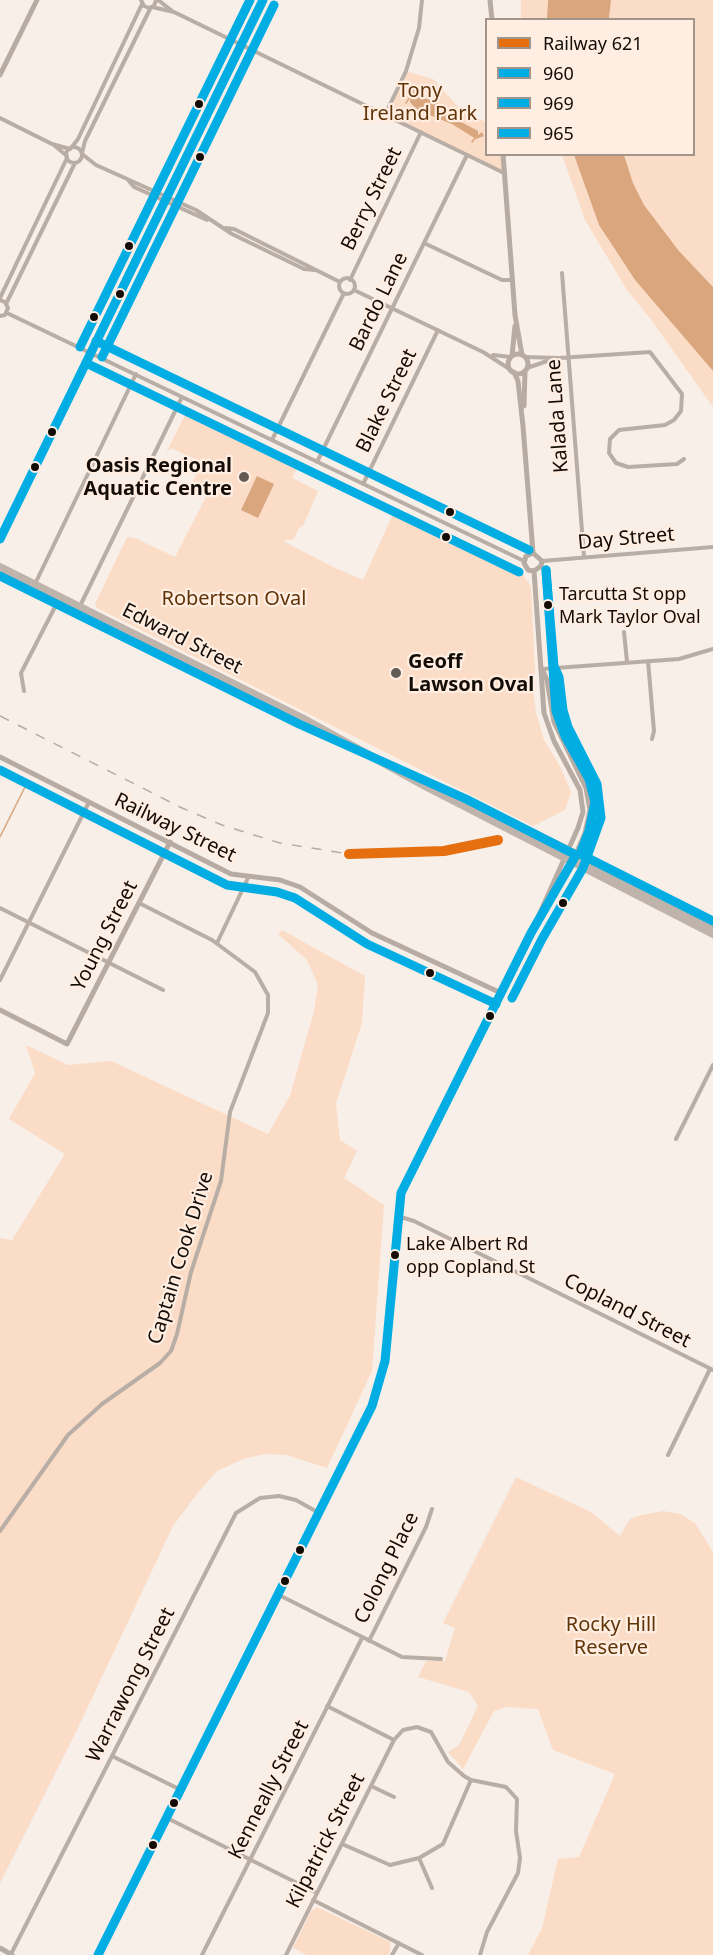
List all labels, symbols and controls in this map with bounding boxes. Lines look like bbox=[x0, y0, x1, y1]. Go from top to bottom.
legend bbox=[485, 18, 695, 156]
text: Railway 621 bbox=[543, 31, 643, 55]
text: 960 bbox=[543, 61, 574, 85]
park label: Tony Ireland Park bbox=[363, 79, 477, 126]
text: 969 bbox=[543, 91, 574, 115]
unlabelled marker bbox=[193, 98, 205, 110]
text: 965 bbox=[543, 121, 574, 145]
street label: Berry Street bbox=[337, 143, 407, 255]
unlabelled marker bbox=[194, 151, 206, 163]
unlabelled marker bbox=[123, 240, 135, 252]
street label: Bardo Lane bbox=[345, 249, 413, 355]
unlabelled marker bbox=[114, 288, 126, 300]
unlabelled marker bbox=[88, 311, 100, 323]
street label: Blake Street bbox=[352, 345, 422, 457]
street label: Kalada Lane bbox=[542, 358, 574, 474]
unlabelled marker bbox=[46, 426, 58, 438]
place label: Oasis Regional Aquatic Centre bbox=[83, 454, 232, 501]
unlabelled marker bbox=[29, 461, 41, 473]
marker: Oasis Regional Aquatic Centre bbox=[237, 470, 251, 484]
unlabelled marker bbox=[444, 506, 456, 518]
street label: Day Street bbox=[577, 523, 675, 555]
unlabelled marker bbox=[440, 531, 452, 543]
place label: Tarcutta St opp Mark Taylor Oval bbox=[559, 584, 701, 626]
park label: Robertson Oval bbox=[162, 587, 306, 611]
street label: Edward Street bbox=[118, 598, 246, 680]
marker: Tarcutta St opp Mark Taylor Oval bbox=[542, 599, 554, 611]
place label: Geoff Lawson Oval bbox=[408, 650, 534, 697]
marker: Geoff Lawson Oval bbox=[389, 666, 403, 680]
street label: Railway Street bbox=[110, 788, 240, 868]
street label: Young Street bbox=[67, 877, 143, 995]
unlabelled marker bbox=[557, 897, 569, 909]
unlabelled marker bbox=[424, 967, 436, 979]
unlabelled marker bbox=[484, 1010, 496, 1022]
street label: Captain Cook Drive bbox=[143, 1169, 219, 1347]
place label: Lake Albert Rd opp Copland St bbox=[406, 1234, 535, 1276]
marker: Lake Albert Rd opp Copland St bbox=[389, 1249, 401, 1261]
street label: Copland Street bbox=[560, 1269, 694, 1353]
street label: Colong Place bbox=[350, 1508, 424, 1628]
unlabelled marker bbox=[294, 1544, 306, 1556]
unlabelled marker bbox=[279, 1575, 291, 1587]
street label: Warrawong Street bbox=[82, 1604, 180, 1766]
park label: Rocky Hill Reserve bbox=[566, 1613, 656, 1660]
street label: Kenneally Street bbox=[224, 1717, 314, 1863]
street label: Kilpatrick Street bbox=[282, 1770, 370, 1912]
unlabelled marker bbox=[168, 1797, 180, 1809]
unlabelled marker bbox=[147, 1839, 159, 1851]

